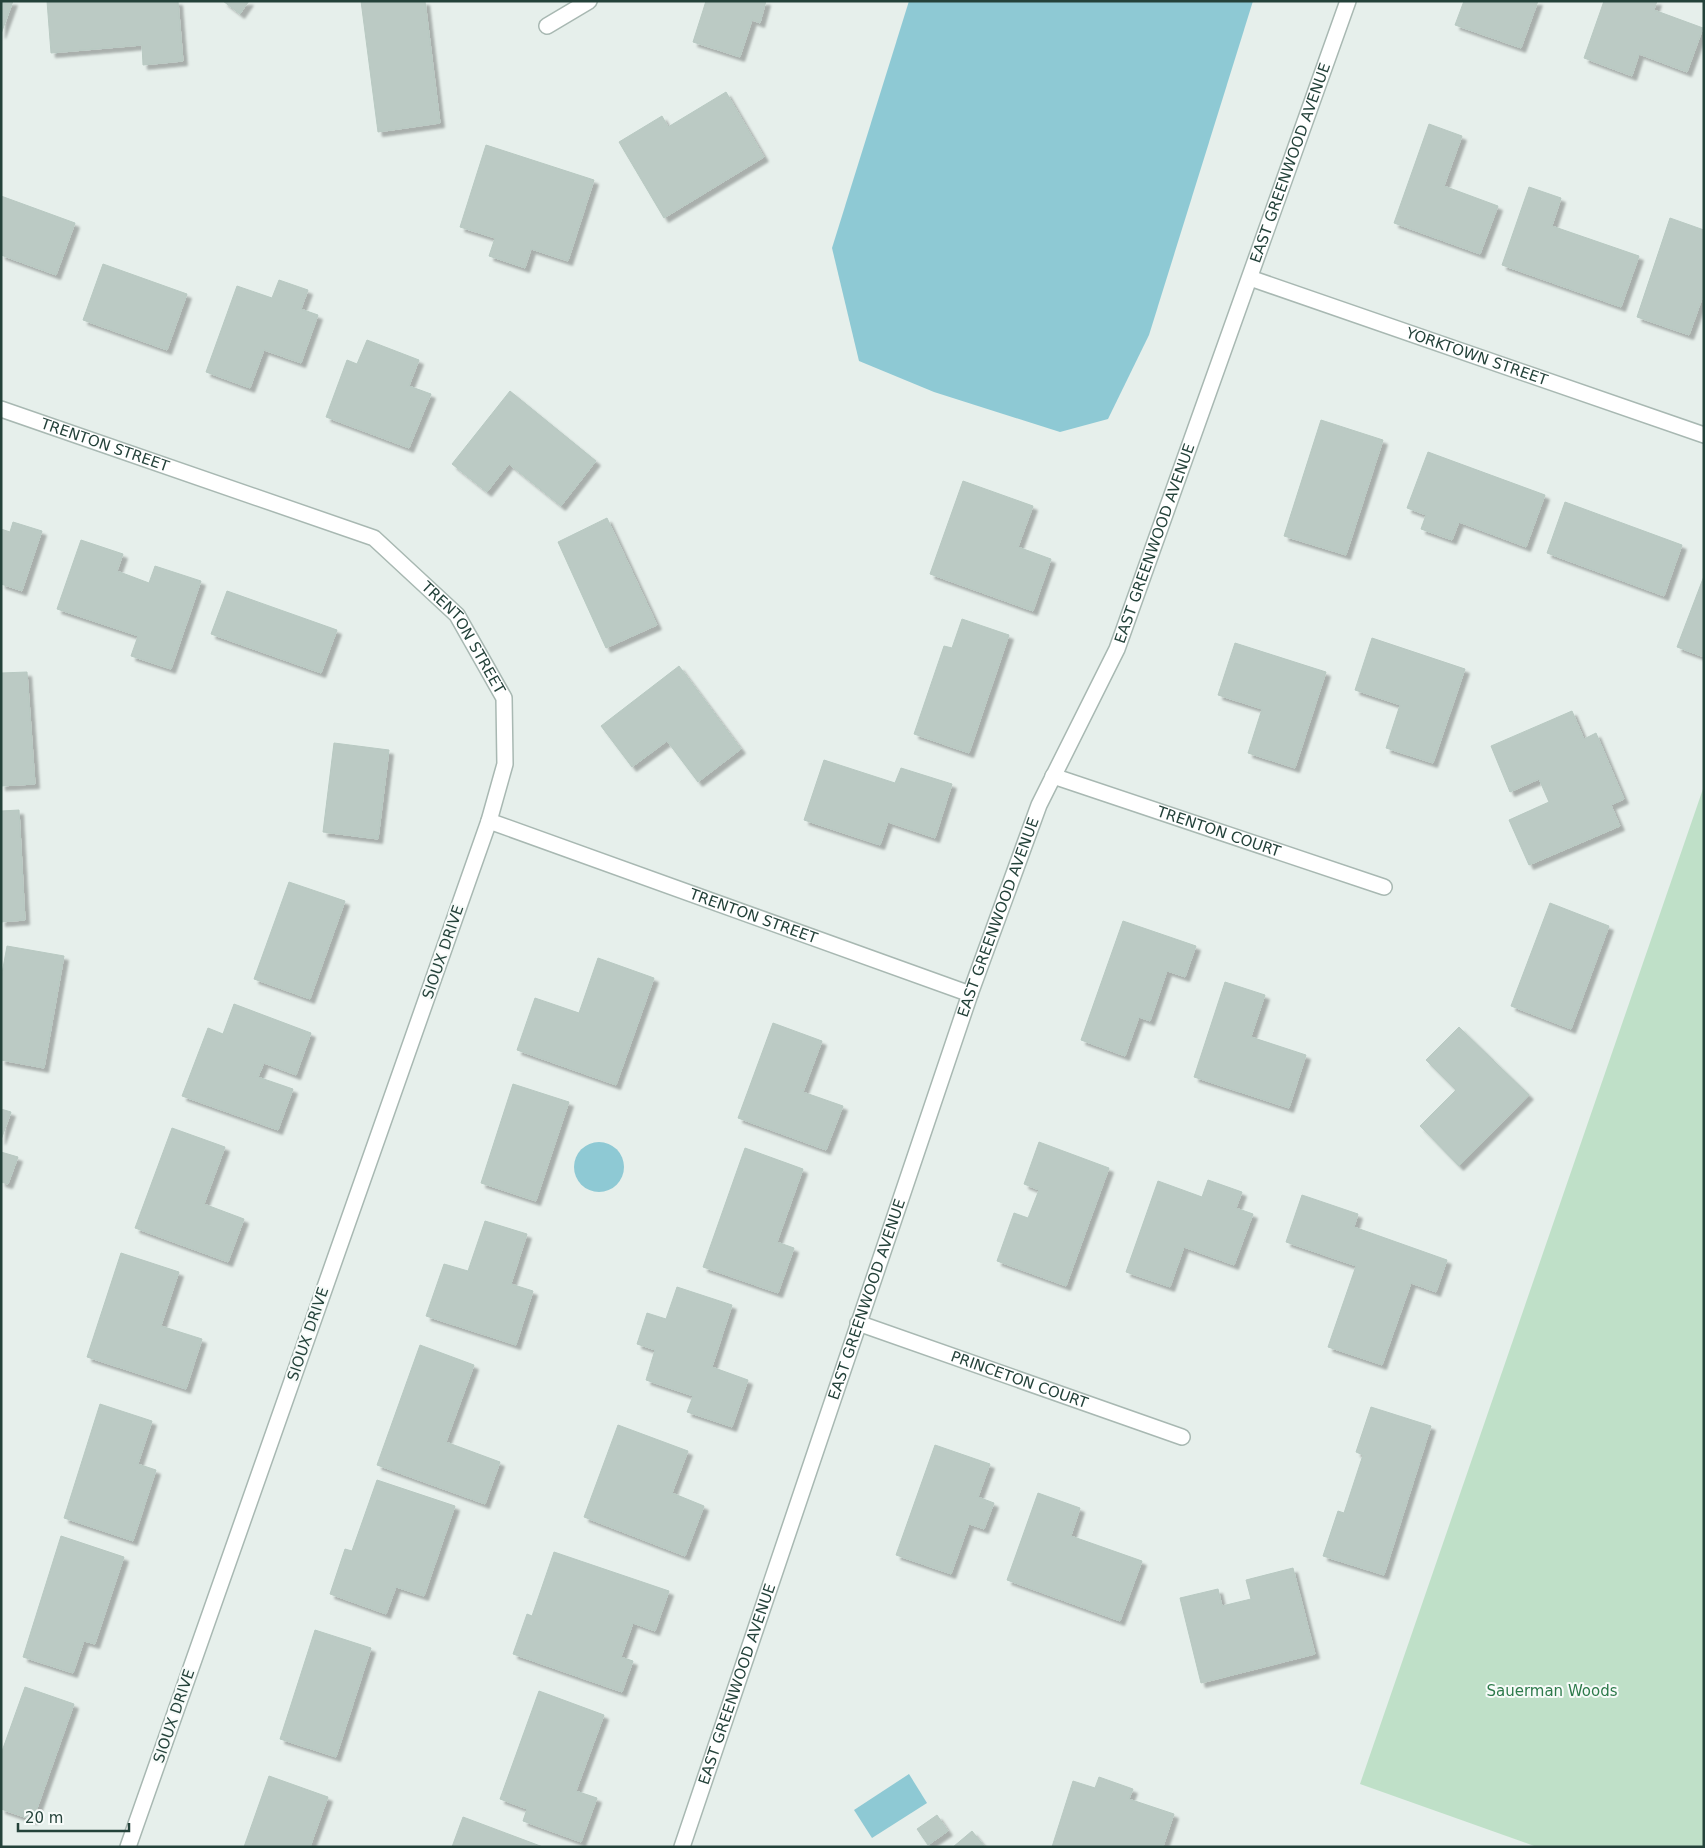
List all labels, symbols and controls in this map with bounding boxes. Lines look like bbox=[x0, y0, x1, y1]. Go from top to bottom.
street label: EAST GREENWOOD AVENUE bbox=[1246, 60, 1334, 265]
street label: YORKTOWN STREET bbox=[1403, 323, 1551, 389]
street label: TRENTON STREET bbox=[37, 414, 172, 476]
street label: EAST GREENWOOD AVENUE bbox=[1111, 441, 1199, 646]
street label: TRENTON STREET bbox=[417, 577, 509, 698]
street label: TRENTON COURT bbox=[1154, 802, 1284, 861]
street label: EAST GREENWOOD AVENUE bbox=[954, 815, 1043, 1019]
street label: TRENTON STREET bbox=[686, 885, 821, 948]
street label: SIOUX DRIVE bbox=[419, 903, 467, 1001]
street label: EAST GREENWOOD AVENUE bbox=[825, 1196, 909, 1402]
street label: SIOUX DRIVE bbox=[284, 1285, 332, 1383]
street label: PRINCETON COURT bbox=[948, 1347, 1091, 1412]
street label: EAST GREENWOOD AVENUE bbox=[695, 1581, 779, 1787]
street label: SIOUX DRIVE bbox=[150, 1667, 198, 1765]
park label: Sauerman Woods bbox=[1486, 1682, 1618, 1700]
scale bar bbox=[18, 1800, 129, 1832]
text: 20 m bbox=[25, 1809, 63, 1827]

